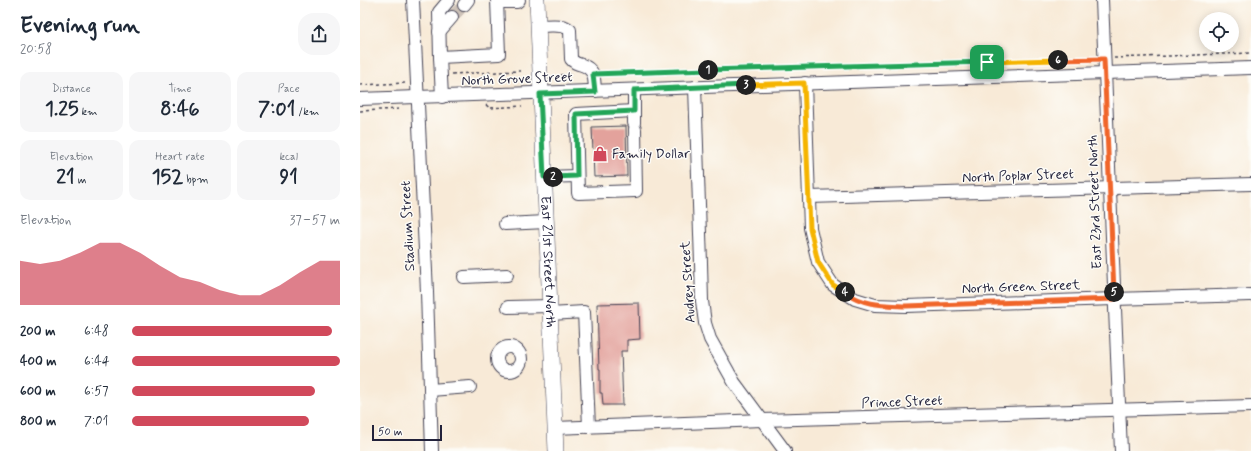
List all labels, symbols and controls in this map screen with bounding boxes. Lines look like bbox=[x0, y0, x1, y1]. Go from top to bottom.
text: Evening run bbox=[20, 12, 140, 40]
map controls bbox=[1199, 12, 1239, 52]
button: locate bbox=[1199, 12, 1239, 52]
button: share bbox=[298, 13, 340, 55]
text: 20:58 bbox=[20, 41, 52, 58]
pin bbox=[970, 45, 1004, 79]
pin: 6 bbox=[1048, 50, 1068, 70]
icon: arrive bbox=[976, 51, 998, 73]
text: 6 bbox=[1055, 53, 1061, 67]
pin: 1 bbox=[698, 60, 718, 80]
text: 1 bbox=[706, 63, 710, 77]
street label: North Grove Street bbox=[461, 68, 573, 90]
pin: 3 bbox=[736, 75, 756, 95]
text: 3 bbox=[744, 78, 748, 92]
text: Distance bbox=[52, 82, 91, 96]
text: Time bbox=[168, 82, 192, 96]
text: Pace bbox=[278, 82, 300, 96]
text: 1.25 bbox=[45, 96, 79, 123]
text: 8:46 bbox=[160, 96, 200, 123]
text: 7:01 bbox=[258, 96, 295, 123]
text: km bbox=[79, 105, 98, 119]
text: /km bbox=[295, 105, 319, 119]
street label: East 23rd Street North bbox=[1084, 134, 1106, 269]
shop icon: Family Dollar bbox=[591, 145, 609, 163]
place label: Family Dollar bbox=[612, 145, 690, 163]
text: Elevation bbox=[50, 150, 93, 164]
text: Heart rate bbox=[155, 150, 205, 164]
text: kcal bbox=[279, 150, 298, 164]
text: 21 bbox=[56, 164, 75, 191]
text: 152 bbox=[152, 164, 183, 191]
text: 91 bbox=[279, 164, 298, 191]
street label: North Poplar Street bbox=[962, 165, 1074, 187]
pin: 2 bbox=[543, 167, 563, 187]
text: 2 bbox=[550, 170, 556, 184]
text: m bbox=[75, 173, 86, 187]
text: bpm bbox=[183, 173, 208, 187]
street label: Stadium Street bbox=[397, 180, 419, 272]
street label: East 21st Street North bbox=[536, 196, 560, 328]
text: Elevation bbox=[20, 212, 71, 229]
text: 37–57 m bbox=[289, 212, 340, 229]
street label: Audrey Street bbox=[676, 240, 700, 324]
street label: North Green Street bbox=[961, 276, 1081, 298]
pin: 4 bbox=[835, 282, 855, 302]
pin: 5 bbox=[1104, 282, 1124, 302]
text: 4 bbox=[842, 285, 848, 299]
text: 5 bbox=[1111, 285, 1117, 299]
text: 200 m bbox=[20, 323, 55, 340]
text: 6:48 bbox=[84, 323, 109, 340]
text: 400 m bbox=[20, 353, 57, 370]
text: 6:44 bbox=[84, 353, 110, 370]
text: 600 m bbox=[20, 383, 56, 400]
text: 6:57 bbox=[84, 383, 108, 400]
street label: Prince Street bbox=[861, 392, 943, 412]
text: 800 m bbox=[20, 413, 56, 430]
text: 7:01 bbox=[84, 413, 108, 430]
scale bar bbox=[372, 423, 442, 442]
text: 50 m bbox=[378, 425, 403, 439]

